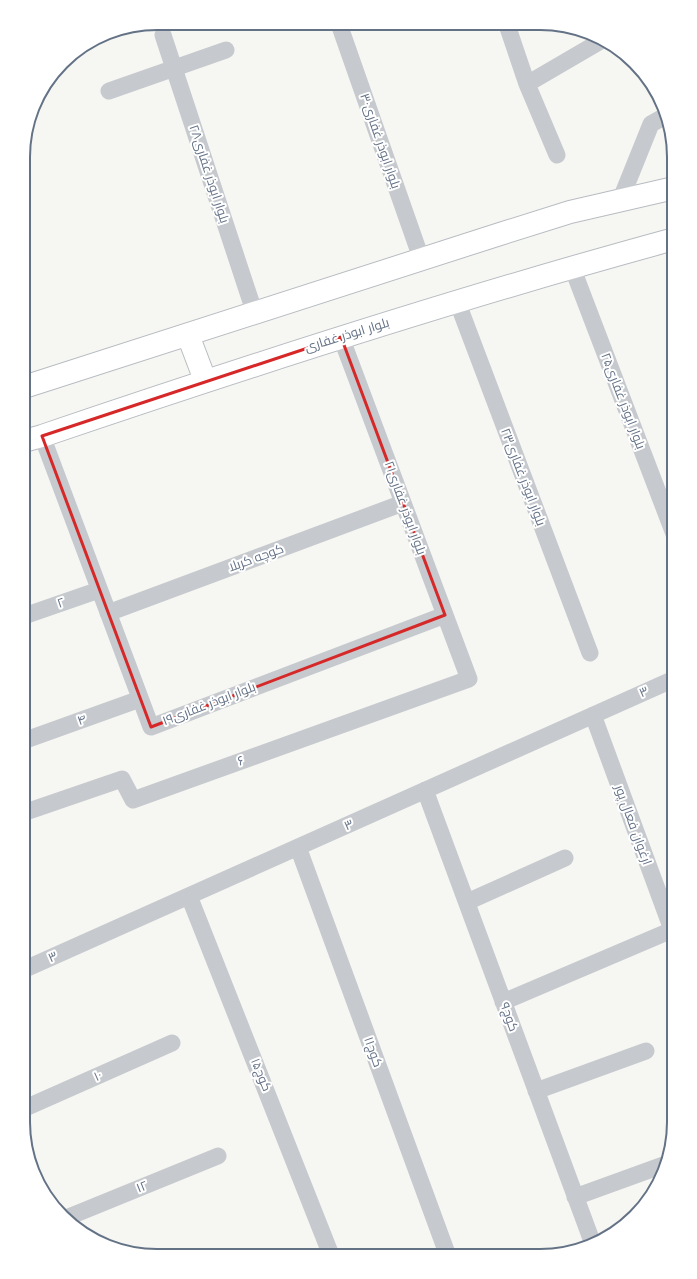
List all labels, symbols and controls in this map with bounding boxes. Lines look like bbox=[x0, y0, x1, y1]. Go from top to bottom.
street label: بلوار ابوذر غفاری۳۰ bbox=[356, 91, 404, 191]
street label: بلوار ابوذر غفاری۲۸ bbox=[186, 123, 232, 225]
street label: بلوار ابوذر غفاری bbox=[303, 315, 391, 355]
street label: بلوار ابوذر غفاری۲۵ bbox=[597, 351, 649, 451]
street label: بلوار ابوذر غفاری۲۳ bbox=[497, 426, 549, 528]
street label: ۲۱بلوار ابوذر غفاری bbox=[381, 459, 429, 557]
street label: کوچه کربلا bbox=[226, 541, 286, 576]
street label: ۲ bbox=[55, 594, 67, 612]
street label: بلوار ابوذر غفاری۱۹ bbox=[160, 679, 258, 729]
street label: ۳ bbox=[637, 683, 651, 701]
street label: ۴ bbox=[75, 711, 89, 729]
street label: ۶ bbox=[235, 752, 247, 770]
street label: ارغوان فعال پور bbox=[610, 782, 655, 868]
street label: ۳ bbox=[342, 816, 356, 834]
street label: ۳ bbox=[46, 948, 60, 966]
street label: ۹کوچ bbox=[496, 1000, 522, 1034]
street label: ۱۱کوچ bbox=[360, 1035, 386, 1069]
street label: ۱۵کوچ bbox=[247, 1056, 275, 1094]
street label: ۱۰ bbox=[91, 1067, 105, 1085]
street label: ۱۲ bbox=[134, 1177, 150, 1196]

